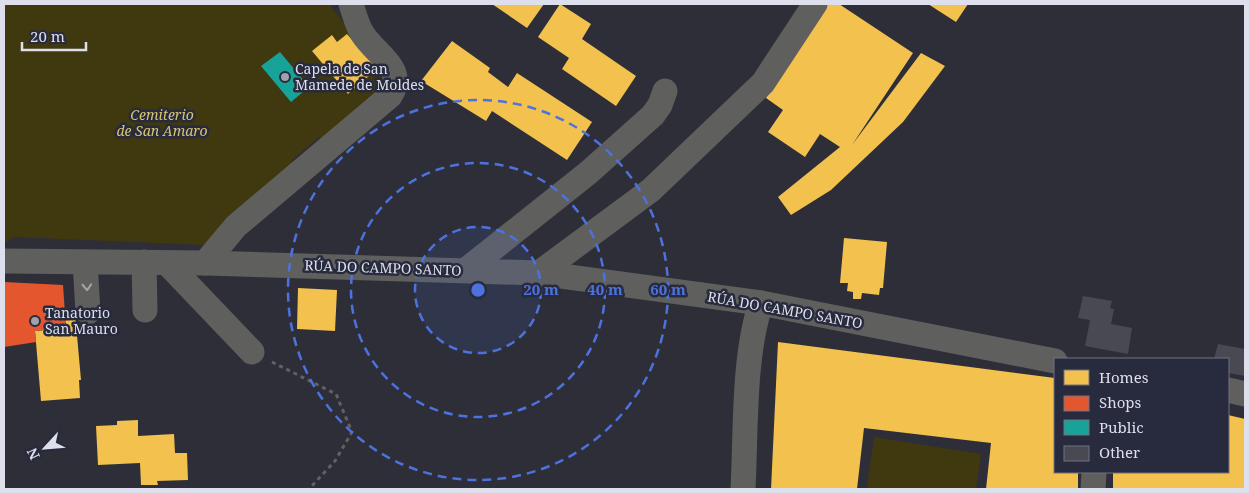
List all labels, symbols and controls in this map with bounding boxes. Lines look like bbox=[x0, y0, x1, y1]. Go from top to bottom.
scale bar bbox=[22, 20, 86, 52]
text: 20 m bbox=[30, 26, 65, 46]
place label: Capela de San Mamede de Moldes bbox=[295, 59, 424, 94]
marker: Capela de San Mamede de Moldes bbox=[279, 71, 291, 83]
park label: Cemiterio de San Amaro bbox=[116, 105, 208, 140]
street label: RÚA DO CAMPO SANTO bbox=[304, 255, 462, 280]
text: 20 m bbox=[523, 279, 559, 299]
text: 40 m bbox=[587, 279, 623, 299]
text: 60 m bbox=[650, 279, 686, 299]
centre of rings bbox=[469, 281, 487, 299]
one-way arrow bbox=[81, 283, 92, 291]
street label: RÚA DO CAMPO SANTO bbox=[706, 287, 864, 333]
place label: Tanatorio San Mauro bbox=[45, 303, 118, 338]
marker: Tanatorio San Mauro bbox=[29, 315, 41, 327]
legend bbox=[1054, 358, 1229, 473]
text: Homes bbox=[1099, 367, 1149, 387]
text: Shops bbox=[1099, 392, 1142, 412]
text: Public bbox=[1099, 417, 1144, 437]
north arrow bbox=[20, 423, 70, 473]
text: Other bbox=[1099, 442, 1140, 462]
text: N bbox=[22, 445, 44, 463]

